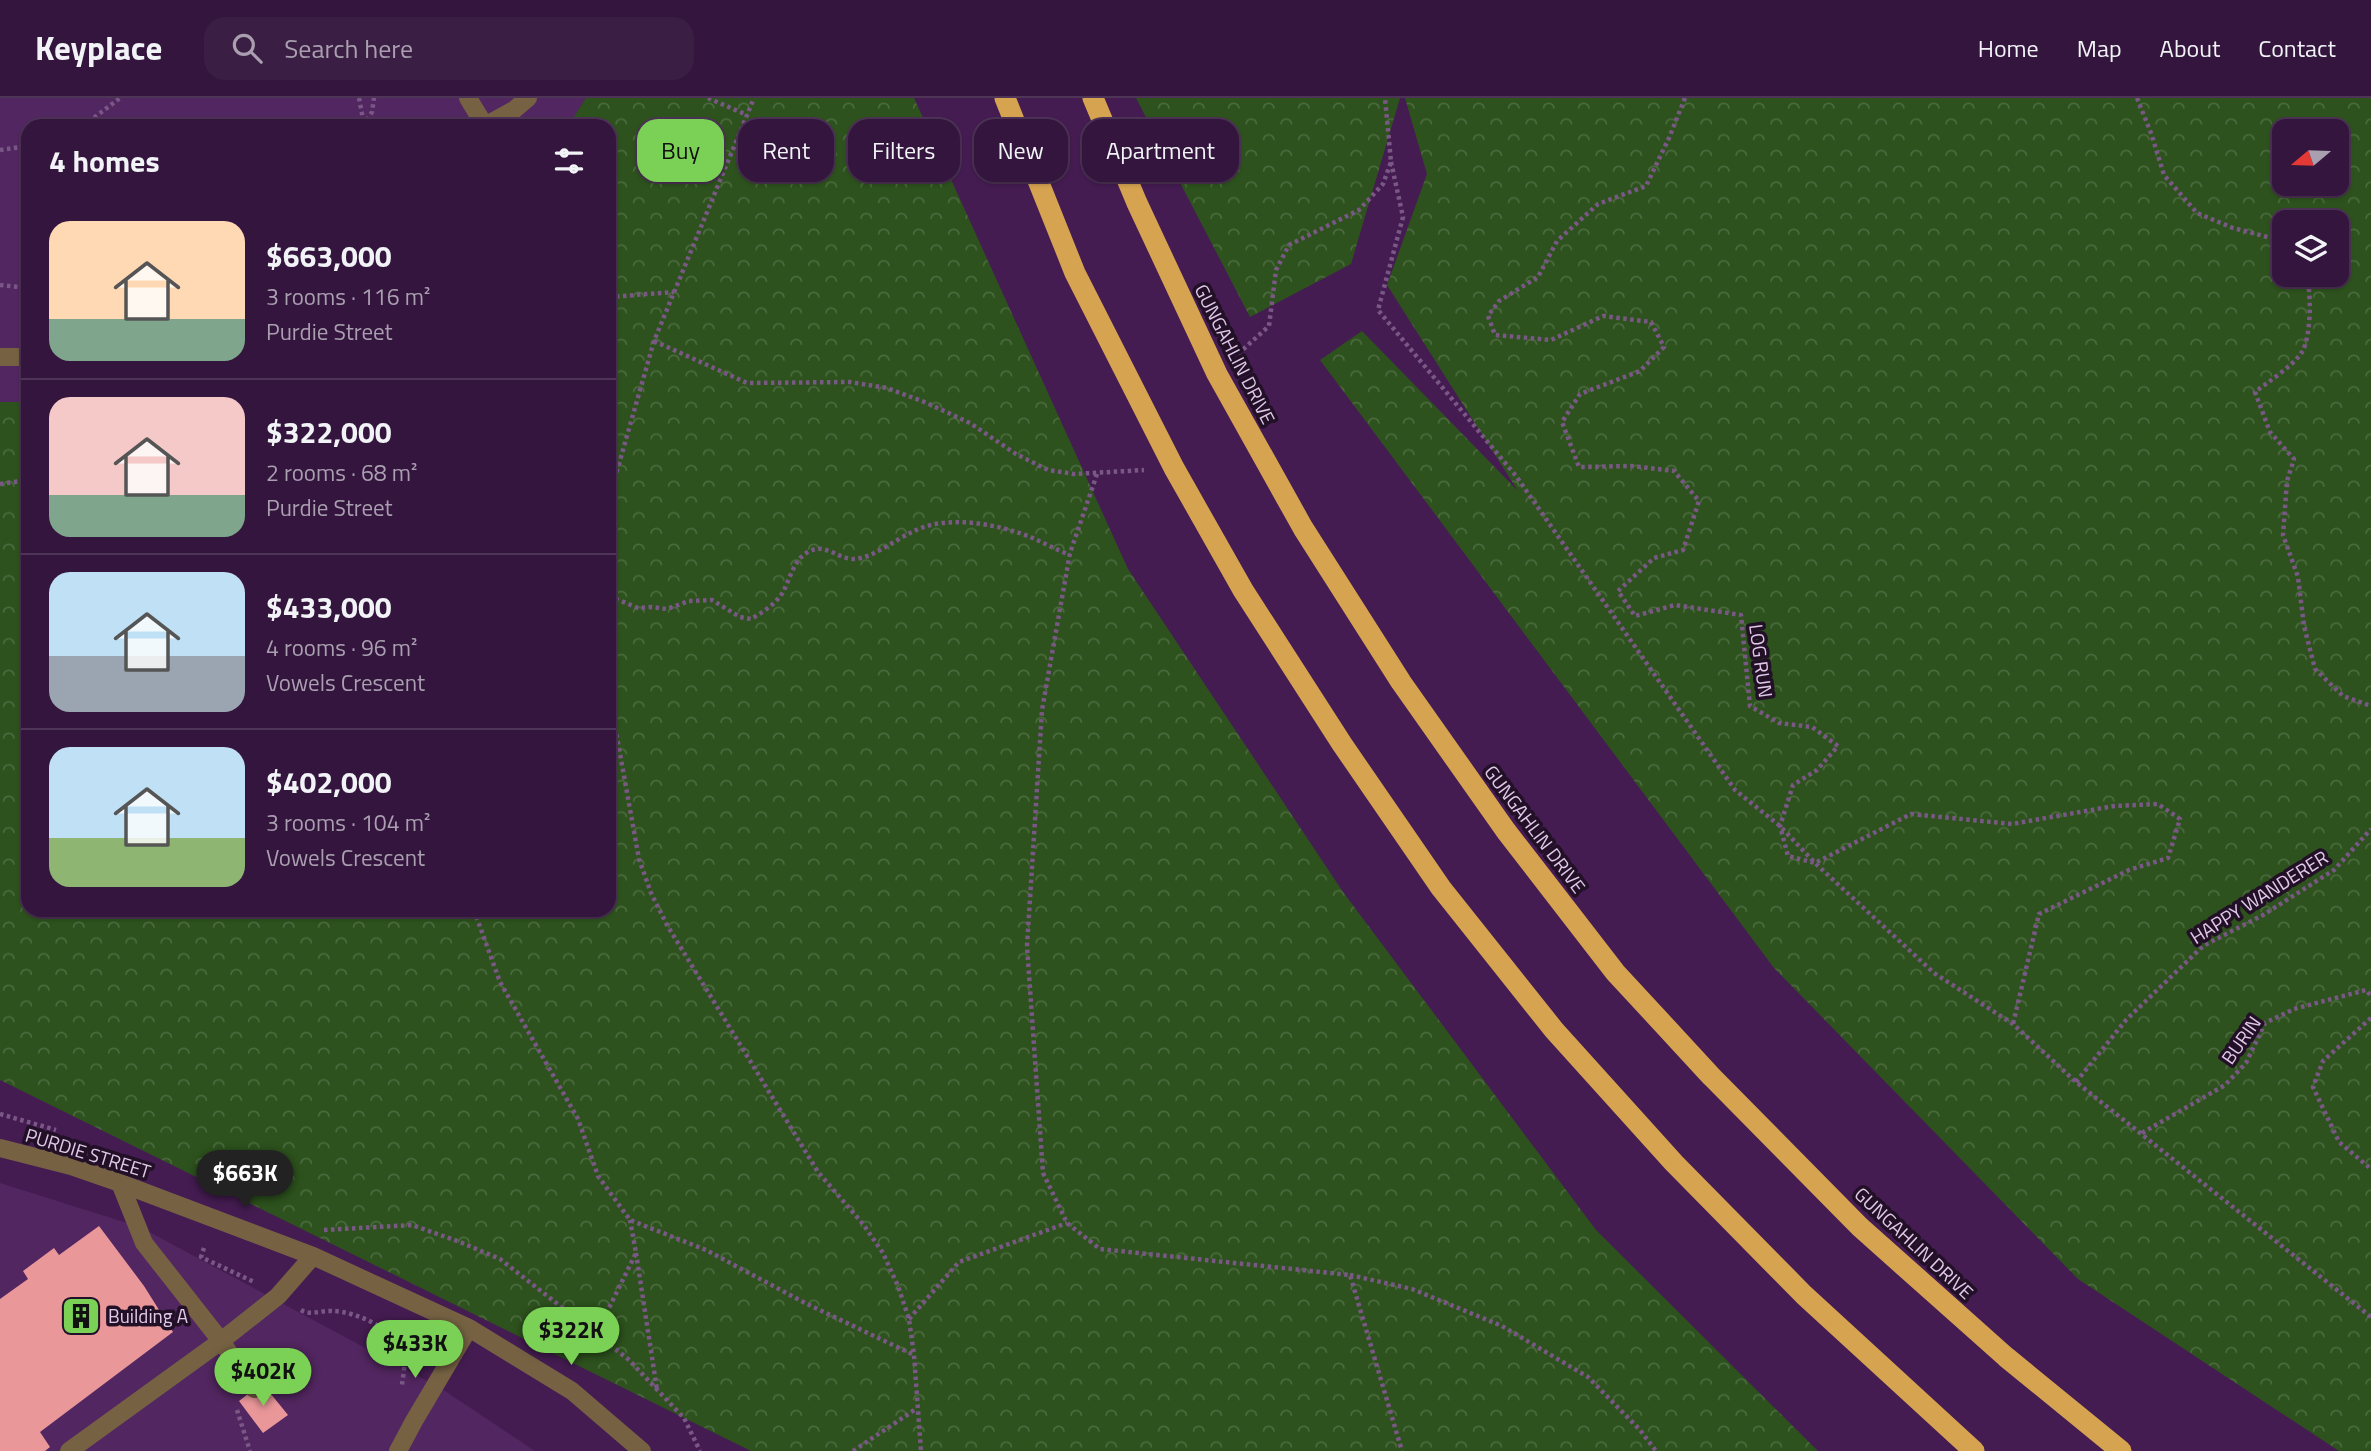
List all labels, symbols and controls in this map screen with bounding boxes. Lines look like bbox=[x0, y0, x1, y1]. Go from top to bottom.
search box bbox=[204, 17, 694, 80]
text: Keyplace bbox=[35, 23, 162, 73]
icon: search bbox=[228, 29, 266, 67]
text: Search here bbox=[284, 29, 413, 68]
text: Home bbox=[1978, 30, 2039, 66]
text: Map bbox=[2077, 30, 2122, 66]
text: About bbox=[2160, 30, 2220, 66]
text: Contact bbox=[2258, 30, 2336, 66]
chip: Buy bbox=[637, 119, 724, 182]
chip: Rent bbox=[738, 119, 834, 182]
chip: Filters bbox=[848, 119, 960, 182]
chip: New bbox=[974, 119, 1068, 182]
chip: Apartment bbox=[1082, 119, 1239, 182]
north arrow bbox=[2272, 119, 2348, 196]
map controls bbox=[2272, 119, 2349, 287]
text: 4 homes bbox=[49, 138, 160, 184]
icon: filters bbox=[550, 142, 588, 180]
button: layers bbox=[2272, 210, 2349, 287]
text: $663,000 bbox=[266, 233, 392, 279]
icon: home bbox=[105, 249, 189, 333]
text: 3 rooms · 116 m² bbox=[266, 279, 430, 314]
street label: GUNGAHLIN DRIVE bbox=[1188, 279, 1283, 429]
text: Purdie Street bbox=[266, 314, 393, 349]
text: $322,000 bbox=[266, 409, 392, 455]
icon: home bbox=[105, 425, 189, 509]
text: 2 rooms · 68 m² bbox=[266, 455, 417, 490]
text: Purdie Street bbox=[266, 490, 393, 525]
text: $433,000 bbox=[266, 584, 392, 630]
icon: home bbox=[105, 600, 189, 684]
street label: LOG RUN bbox=[1742, 622, 1781, 700]
text: 4 rooms · 96 m² bbox=[266, 630, 417, 665]
text: Vowels Crescent bbox=[266, 665, 425, 700]
text: $402,000 bbox=[266, 759, 392, 805]
street label: GUNGAHLIN DRIVE bbox=[1478, 759, 1593, 899]
icon: home bbox=[105, 775, 189, 859]
text: 3 rooms · 104 m² bbox=[266, 805, 430, 840]
text: Vowels Crescent bbox=[266, 840, 425, 875]
street label: HAPPY WANDERER bbox=[2184, 842, 2333, 951]
street label: BURIN bbox=[2213, 1010, 2268, 1070]
street label: PURDIE STREET bbox=[22, 1120, 154, 1185]
pin: $663K bbox=[196, 1150, 294, 1210]
text: $663K bbox=[212, 1155, 278, 1190]
street label: GUNGAHLIN DRIVE bbox=[1848, 1180, 1980, 1306]
building icon: Building A bbox=[60, 1295, 102, 1337]
place label: Building A bbox=[108, 1301, 188, 1330]
pin: $322K bbox=[522, 1308, 620, 1367]
text: $322K bbox=[538, 1312, 604, 1347]
pin: $433K bbox=[366, 1320, 464, 1380]
text: $433K bbox=[382, 1325, 448, 1360]
pin: $402K bbox=[214, 1348, 312, 1408]
text: $402K bbox=[230, 1353, 296, 1388]

